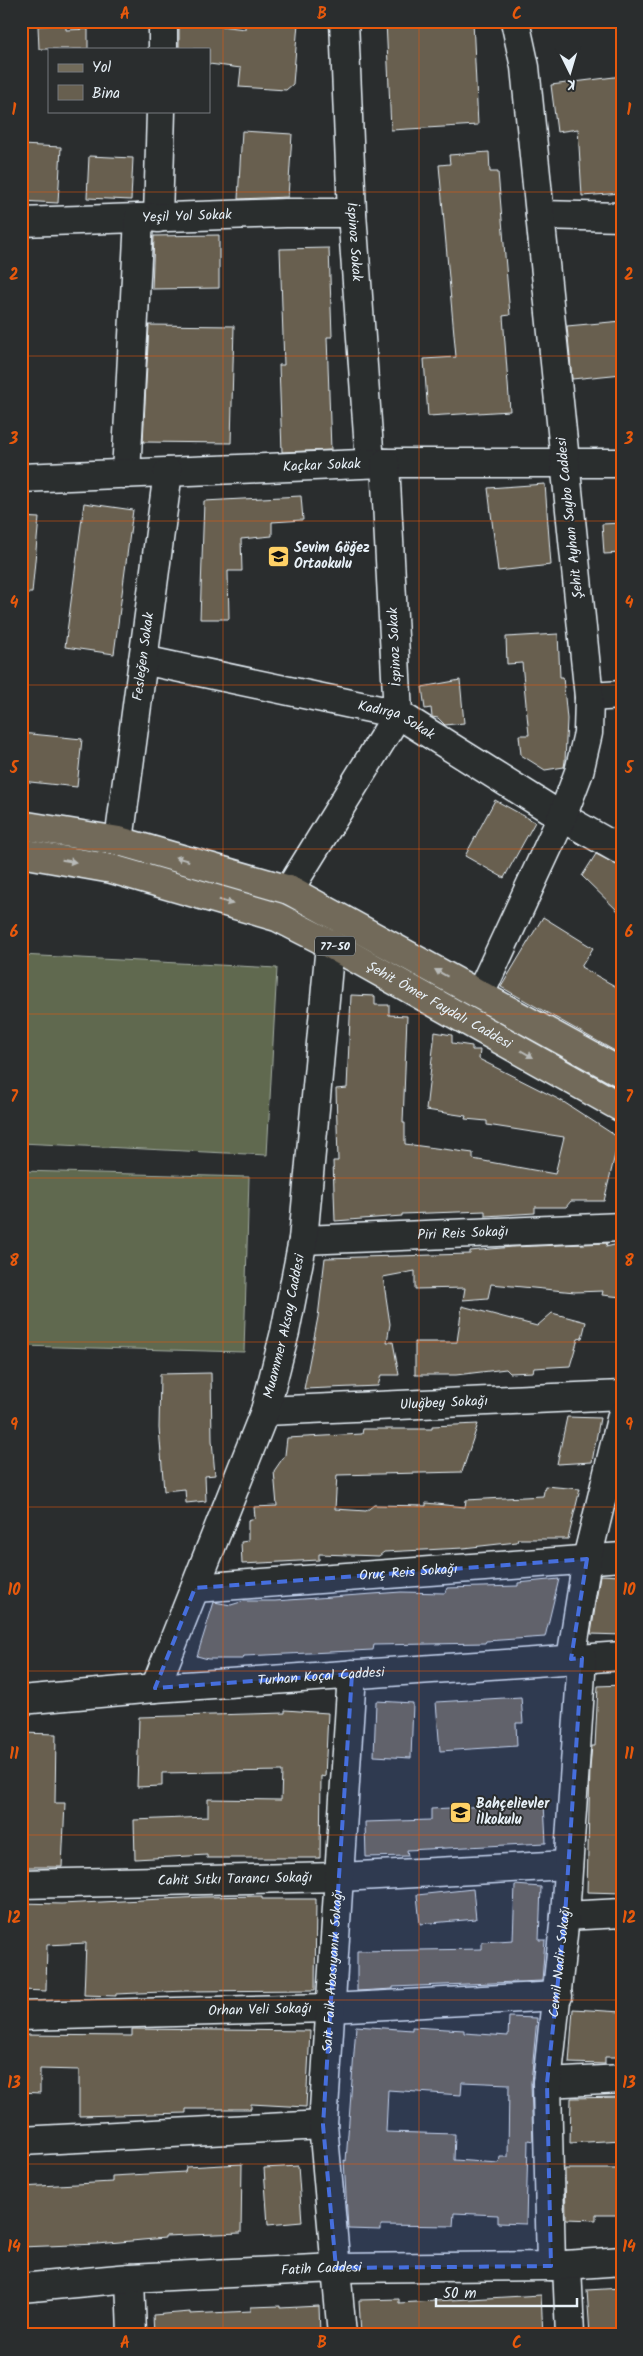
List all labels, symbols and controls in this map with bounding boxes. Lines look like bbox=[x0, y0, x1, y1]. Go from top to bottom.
text: A bbox=[120, 2, 130, 27]
text: B bbox=[317, 2, 327, 27]
text: C bbox=[512, 2, 522, 27]
legend bbox=[48, 48, 210, 112]
north arrow bbox=[546, 48, 596, 98]
text: Yol bbox=[92, 56, 111, 80]
text: K bbox=[565, 73, 576, 95]
text: Bina bbox=[92, 82, 120, 106]
text: 1 bbox=[12, 98, 17, 123]
text: 1 bbox=[627, 98, 632, 123]
street label: İspinoz Sokak bbox=[341, 202, 368, 283]
street label: Yeşil Yol Sokak bbox=[142, 204, 233, 229]
text: 2 bbox=[9, 263, 19, 288]
text: 2 bbox=[624, 263, 634, 288]
text: 3 bbox=[9, 427, 19, 452]
text: 3 bbox=[624, 427, 634, 452]
street label: Şehit Ayhan Saybo Caddesi bbox=[551, 435, 589, 600]
street label: Kaçkar Sokak bbox=[282, 453, 362, 478]
place label: Sevim Göğez Ortaokulu bbox=[294, 537, 370, 575]
school or university icon: Sevim Göğez Ortaokulu bbox=[266, 544, 290, 568]
text: 4 bbox=[10, 591, 19, 616]
text: 4 bbox=[625, 591, 634, 616]
street label: İspinoz Sokak bbox=[382, 606, 408, 687]
street label: Fesleğen Sokak bbox=[127, 611, 160, 702]
street label: Kadırga Sokak bbox=[356, 695, 439, 746]
text: 5 bbox=[9, 756, 20, 781]
text: 5 bbox=[624, 756, 635, 781]
one-way arrow bbox=[174, 855, 189, 863]
one-way arrow bbox=[62, 858, 78, 866]
one-way arrow bbox=[219, 899, 234, 907]
text: 6 bbox=[10, 920, 19, 945]
text: 6 bbox=[625, 920, 634, 945]
road number: 77-50 bbox=[315, 936, 355, 956]
street label: Şehit Ömer Faydalı Caddesi bbox=[363, 956, 516, 1055]
one-way arrow bbox=[434, 969, 449, 977]
one-way arrow bbox=[520, 1049, 534, 1058]
text: 7 bbox=[10, 1085, 18, 1110]
text: 7 bbox=[625, 1085, 633, 1110]
street label: Piri Reis Sokağı bbox=[417, 1221, 509, 1246]
text: 8 bbox=[9, 1249, 19, 1274]
text: 8 bbox=[624, 1249, 634, 1274]
street label: Muammer Aksoy Caddesi bbox=[258, 1252, 311, 1401]
street label: Uluğbey Sokağı bbox=[399, 1390, 489, 1416]
text: 9 bbox=[10, 1413, 18, 1438]
text: 9 bbox=[625, 1413, 633, 1438]
street label: Oruç Reis Sokağı bbox=[359, 1558, 459, 1587]
text: 10 bbox=[7, 1578, 21, 1603]
text: 10 bbox=[622, 1578, 636, 1603]
street label: Turhan Koçal Caddesi bbox=[257, 1661, 386, 1692]
text: 11 bbox=[9, 1742, 19, 1767]
text: 11 bbox=[624, 1742, 634, 1767]
place label: Bahçelievler İlkokulu bbox=[476, 1793, 550, 1831]
school or university icon: Bahçelievler İlkokulu bbox=[448, 1800, 472, 1824]
street label: Cahit Sıtkı Tarancı Sokağı bbox=[157, 1867, 313, 1892]
street label: Sait Faik Abasıyanık Sokağı bbox=[317, 1888, 349, 2054]
street label: Cemil Nadir Sokağı bbox=[543, 1905, 577, 2019]
text: 12 bbox=[7, 1906, 21, 1931]
text: 12 bbox=[622, 1906, 636, 1931]
street label: Orhan Veli Sokağı bbox=[208, 1997, 312, 2022]
text: 13 bbox=[7, 2071, 21, 2096]
text: 13 bbox=[622, 2071, 636, 2096]
text: 14 bbox=[7, 2235, 21, 2260]
text: 14 bbox=[622, 2235, 636, 2260]
street label: Fatih Caddesi bbox=[281, 2257, 362, 2282]
scale bar bbox=[436, 2276, 577, 2308]
text: 50 m bbox=[443, 2282, 477, 2306]
text: A bbox=[120, 2331, 130, 2356]
text: B bbox=[317, 2331, 327, 2356]
text: C bbox=[512, 2331, 522, 2356]

